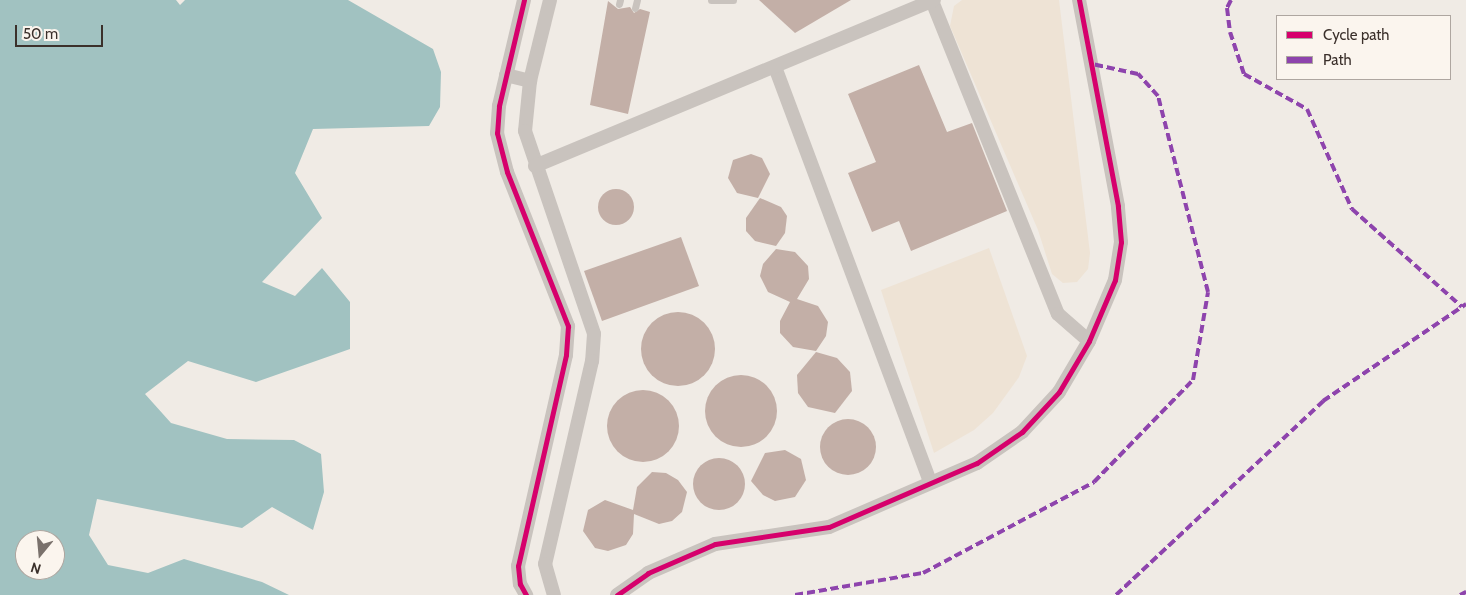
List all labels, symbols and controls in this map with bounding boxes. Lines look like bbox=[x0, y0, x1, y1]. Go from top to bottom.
scale bar bbox=[18, 15, 105, 47]
legend bbox=[1276, 15, 1451, 80]
text: 50 m bbox=[23, 25, 58, 43]
text: Cycle path bbox=[1323, 26, 1389, 44]
text: Path bbox=[1323, 51, 1352, 69]
north arrow bbox=[15, 530, 65, 580]
text: N bbox=[29, 558, 43, 578]

